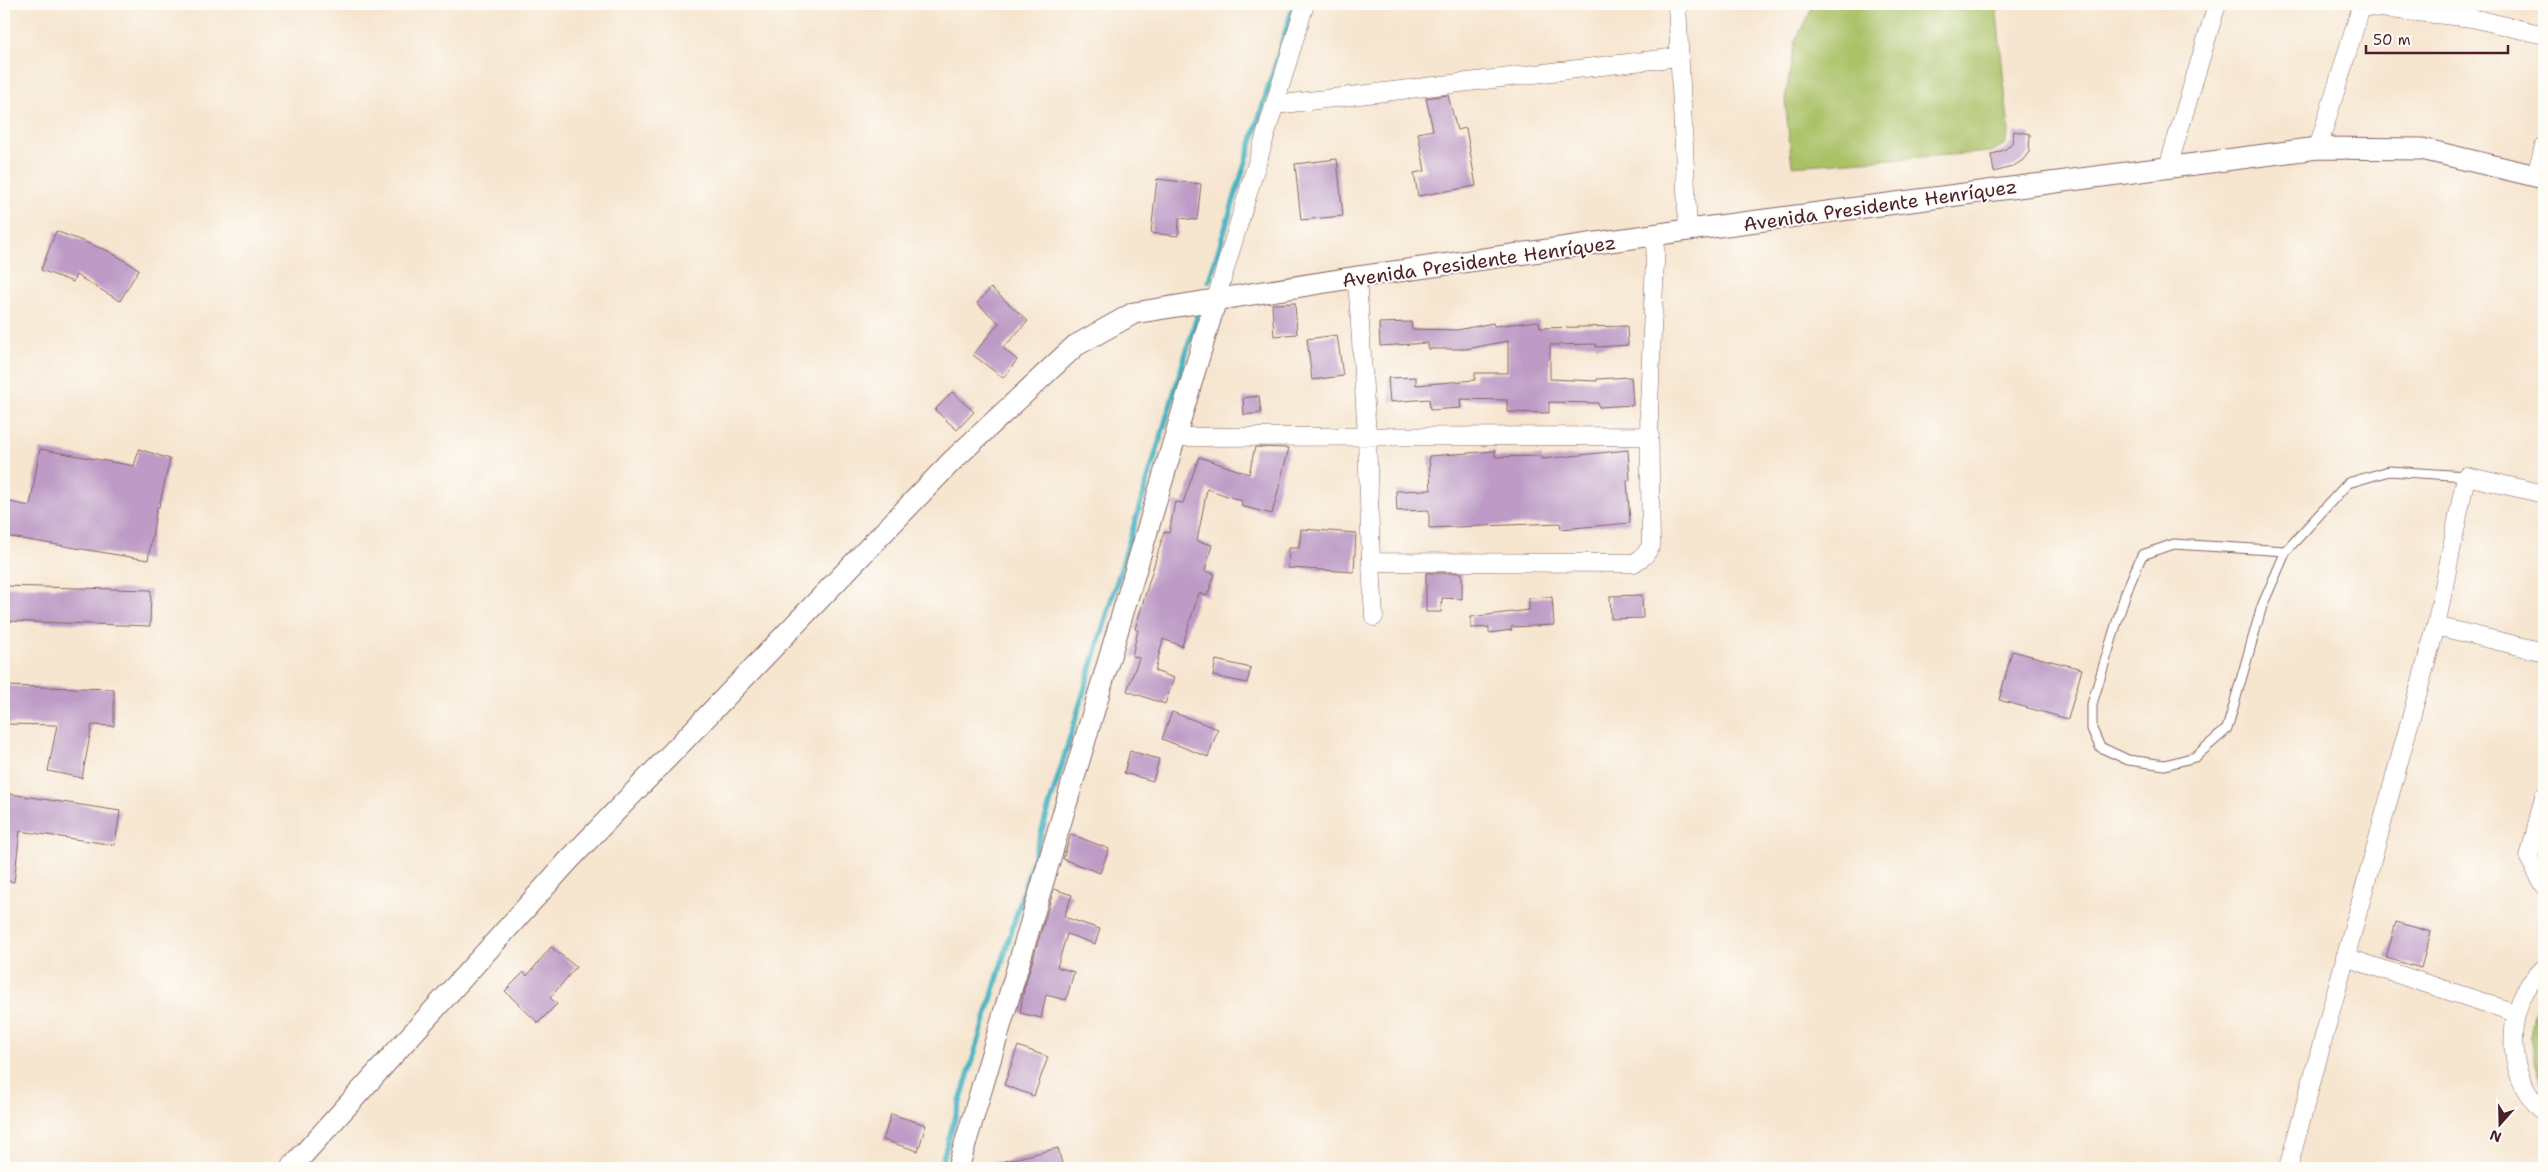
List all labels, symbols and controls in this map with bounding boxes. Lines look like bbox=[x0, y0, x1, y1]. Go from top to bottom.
scale bar bbox=[2366, 22, 2508, 54]
text: 50 m bbox=[2373, 30, 2411, 50]
street label: Avenida Presidente Henríquez bbox=[1742, 174, 2018, 237]
street label: Avenida Presidente Henríquez bbox=[1341, 230, 1617, 293]
north arrow bbox=[2476, 1100, 2526, 1150]
text: N bbox=[2487, 1126, 2504, 1147]

